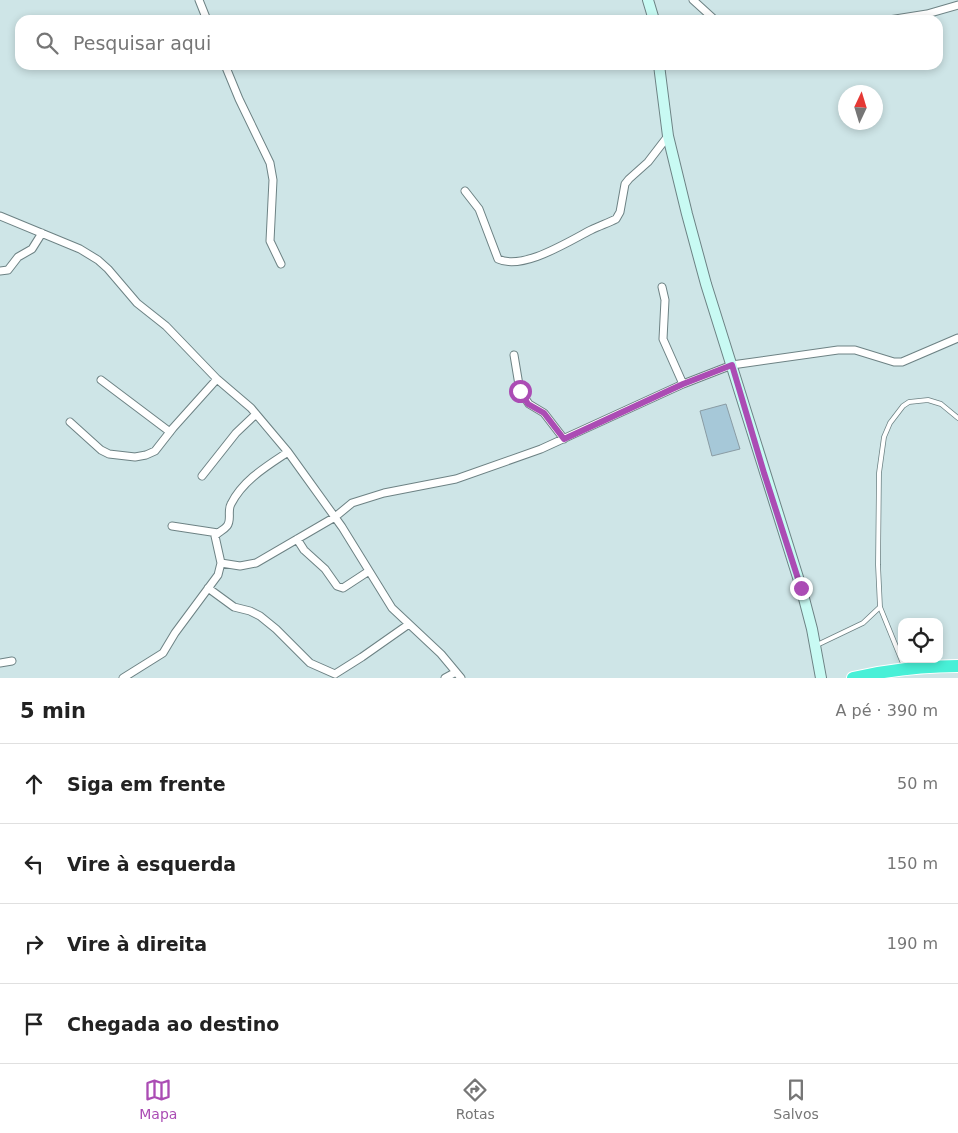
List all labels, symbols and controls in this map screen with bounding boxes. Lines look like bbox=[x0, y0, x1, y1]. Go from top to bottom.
search box bbox=[15, 15, 943, 70]
icon: search bbox=[33, 29, 61, 57]
text: Pesquisar aqui bbox=[73, 32, 211, 54]
north arrow bbox=[838, 85, 883, 130]
route start bbox=[509, 380, 532, 403]
route end bbox=[790, 577, 813, 600]
map controls bbox=[898, 618, 943, 663]
button: locate bbox=[898, 618, 943, 663]
text: 5 min bbox=[20, 699, 86, 723]
text: A pé · 390 m bbox=[836, 701, 938, 720]
icon: ahead bbox=[20, 770, 48, 798]
text: Siga em frente bbox=[67, 773, 226, 795]
text: 50 m bbox=[897, 774, 938, 793]
icon: left bbox=[20, 850, 48, 878]
text: Vire à esquerda bbox=[67, 853, 236, 875]
text: 150 m bbox=[887, 854, 938, 873]
icon: right bbox=[20, 930, 48, 958]
text: Vire à direita bbox=[67, 933, 207, 955]
text: 190 m bbox=[887, 934, 938, 953]
icon: arrive bbox=[20, 1010, 48, 1038]
text: Chegada ao destino bbox=[67, 1013, 279, 1035]
tab: Mapa bbox=[139, 1076, 177, 1122]
tab: Rotas bbox=[456, 1076, 495, 1122]
tab: Salvos bbox=[773, 1076, 819, 1122]

